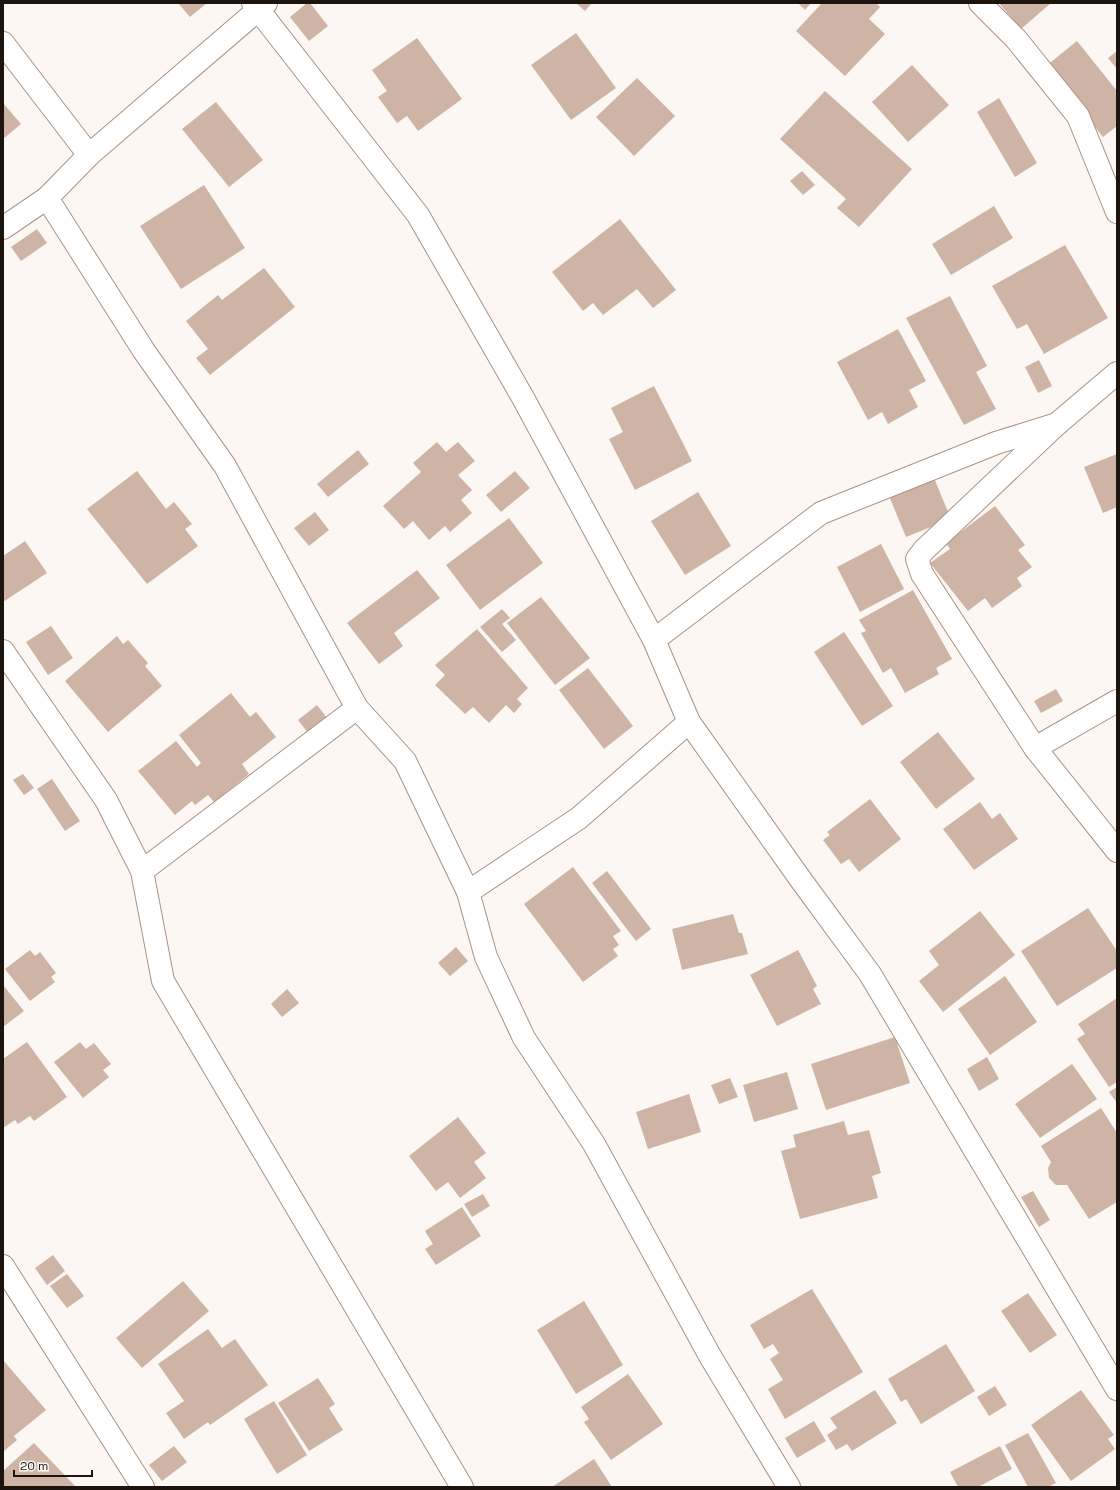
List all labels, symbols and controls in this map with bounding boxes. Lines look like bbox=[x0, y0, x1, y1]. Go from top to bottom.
scale bar bbox=[14, 1452, 92, 1478]
text: 20 m bbox=[20, 1458, 48, 1474]

